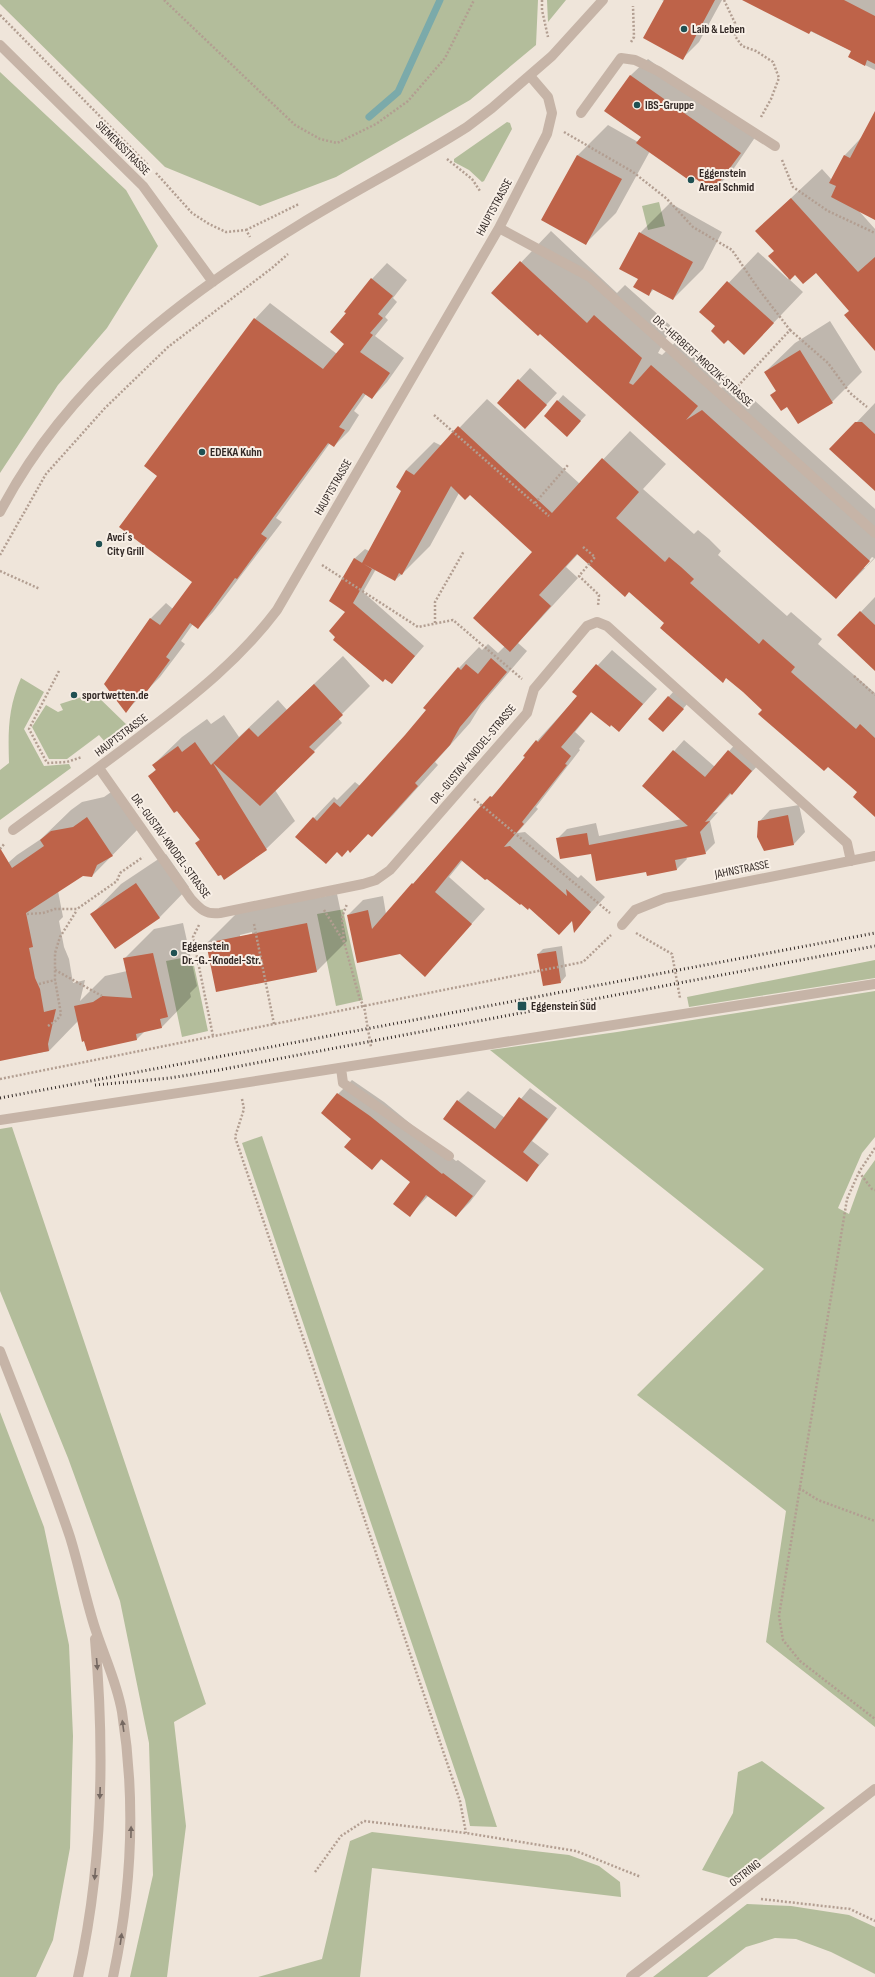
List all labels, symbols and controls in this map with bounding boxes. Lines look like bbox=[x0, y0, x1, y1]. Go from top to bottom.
place label: Laib & Leben bbox=[692, 22, 745, 37]
marker: Laib & Leben bbox=[679, 24, 689, 34]
place label: IBS-Gruppe bbox=[645, 98, 694, 113]
marker: IBS-Gruppe bbox=[632, 100, 642, 110]
street label: SIEMENSSTRASSE bbox=[92, 118, 153, 179]
place label: Eggenstein Areal Schmid bbox=[698, 166, 754, 195]
marker: Eggenstein Areal Schmid bbox=[686, 175, 696, 185]
street label: HAUPTSTRASSE bbox=[473, 176, 516, 238]
street label: DR.-HERBERT-MROZIK-STRASSE bbox=[649, 312, 756, 410]
place label: EDEKA Kuhn bbox=[210, 445, 262, 460]
marker: EDEKA Kuhn bbox=[197, 447, 207, 457]
street label: HAUPTSTRASSE bbox=[311, 456, 356, 518]
place label: Avci´s City Grill bbox=[106, 530, 144, 559]
marker: Avci´s City Grill bbox=[94, 539, 104, 549]
place label: sportwetten.de bbox=[82, 688, 149, 703]
marker: sportwetten.de bbox=[69, 690, 79, 700]
street label: DR.-GUSTAV-KNODEL-STRASSE bbox=[427, 701, 520, 807]
street label: HAUPTSTRASSE bbox=[92, 711, 151, 760]
street label: DR.-GUSTAV-KNODEL-STRASSE bbox=[128, 791, 214, 902]
street label: JAHNSTRASSE bbox=[713, 857, 771, 882]
place label: Eggenstein Dr.-G.-Knodel-Str. bbox=[182, 939, 261, 968]
marker: Eggenstein Dr.-G.-Knodel-Str. bbox=[169, 948, 179, 958]
place label: Eggenstein Süd bbox=[531, 999, 596, 1014]
marker: Eggenstein Süd bbox=[516, 1000, 528, 1012]
one-way arrow bbox=[94, 1658, 101, 1670]
one-way arrow bbox=[120, 1720, 127, 1732]
one-way arrow bbox=[97, 1787, 103, 1800]
one-way arrow bbox=[128, 1825, 134, 1838]
street label: OSTRING bbox=[727, 1856, 764, 1890]
one-way arrow bbox=[92, 1868, 98, 1880]
one-way arrow bbox=[118, 1933, 124, 1945]

